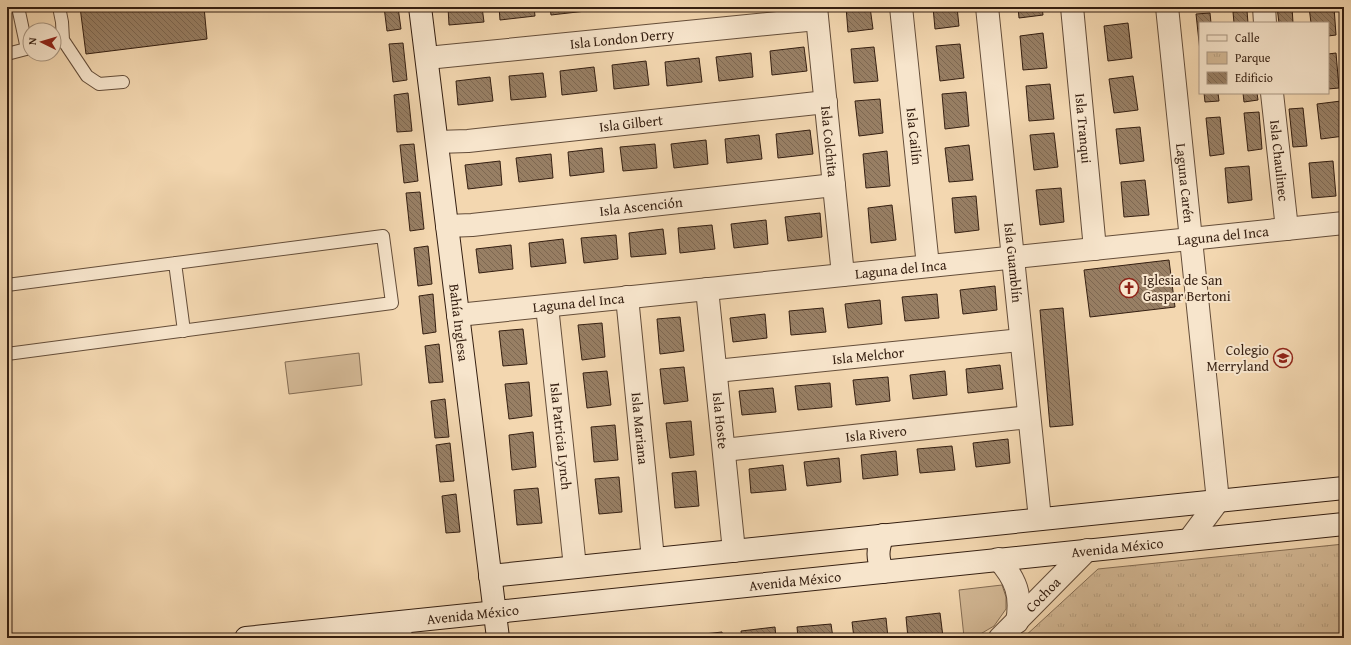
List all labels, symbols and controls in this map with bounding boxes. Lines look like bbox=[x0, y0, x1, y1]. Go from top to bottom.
north arrow bbox=[22, 22, 62, 62]
legend bbox=[1199, 22, 1329, 94]
street label: Isla London Derry bbox=[569, 23, 675, 54]
text: Calle bbox=[1235, 29, 1260, 46]
text: N bbox=[24, 36, 40, 45]
text: Parque bbox=[1235, 49, 1271, 66]
text: Edificio bbox=[1235, 69, 1273, 86]
street label: Isla Tranqui bbox=[1070, 92, 1097, 165]
street label: Isla Colchita bbox=[816, 105, 843, 178]
street label: Isla Cailín bbox=[902, 107, 927, 166]
street label: Isla Gilbert bbox=[598, 110, 664, 137]
street label: Isla Chaulinec bbox=[1265, 119, 1294, 202]
street label: Laguna Carén bbox=[1171, 142, 1199, 224]
street label: Isla Ascención bbox=[598, 192, 684, 221]
street label: Laguna del Inca bbox=[1176, 221, 1270, 250]
street label: Isla Guamblín bbox=[999, 222, 1028, 304]
street label: Laguna del Inca bbox=[854, 254, 948, 284]
place label: Iglesia de San Gaspar Bertoni bbox=[1143, 270, 1231, 306]
church icon: Iglesia de San Gaspar Bertoni bbox=[1118, 277, 1140, 299]
street label: Bahía Inglesa bbox=[444, 283, 474, 363]
street label: Laguna del Inca bbox=[532, 288, 625, 317]
place label: Colegio Merryland bbox=[1207, 340, 1270, 376]
street label: Isla Melchor bbox=[831, 342, 905, 369]
school or university icon: Colegio Merryland bbox=[1272, 347, 1294, 369]
street label: Isla Patricia Lynch bbox=[545, 382, 577, 491]
street label: Isla Mariana bbox=[627, 391, 654, 466]
street label: Isla Hoste bbox=[708, 391, 733, 450]
street label: Isla Rivero bbox=[844, 420, 908, 447]
street label: Avenida México bbox=[1070, 533, 1164, 562]
street label: Avenida México bbox=[748, 566, 842, 596]
street label: Cochoa bbox=[1021, 572, 1065, 617]
street label: Avenida México bbox=[426, 600, 520, 629]

